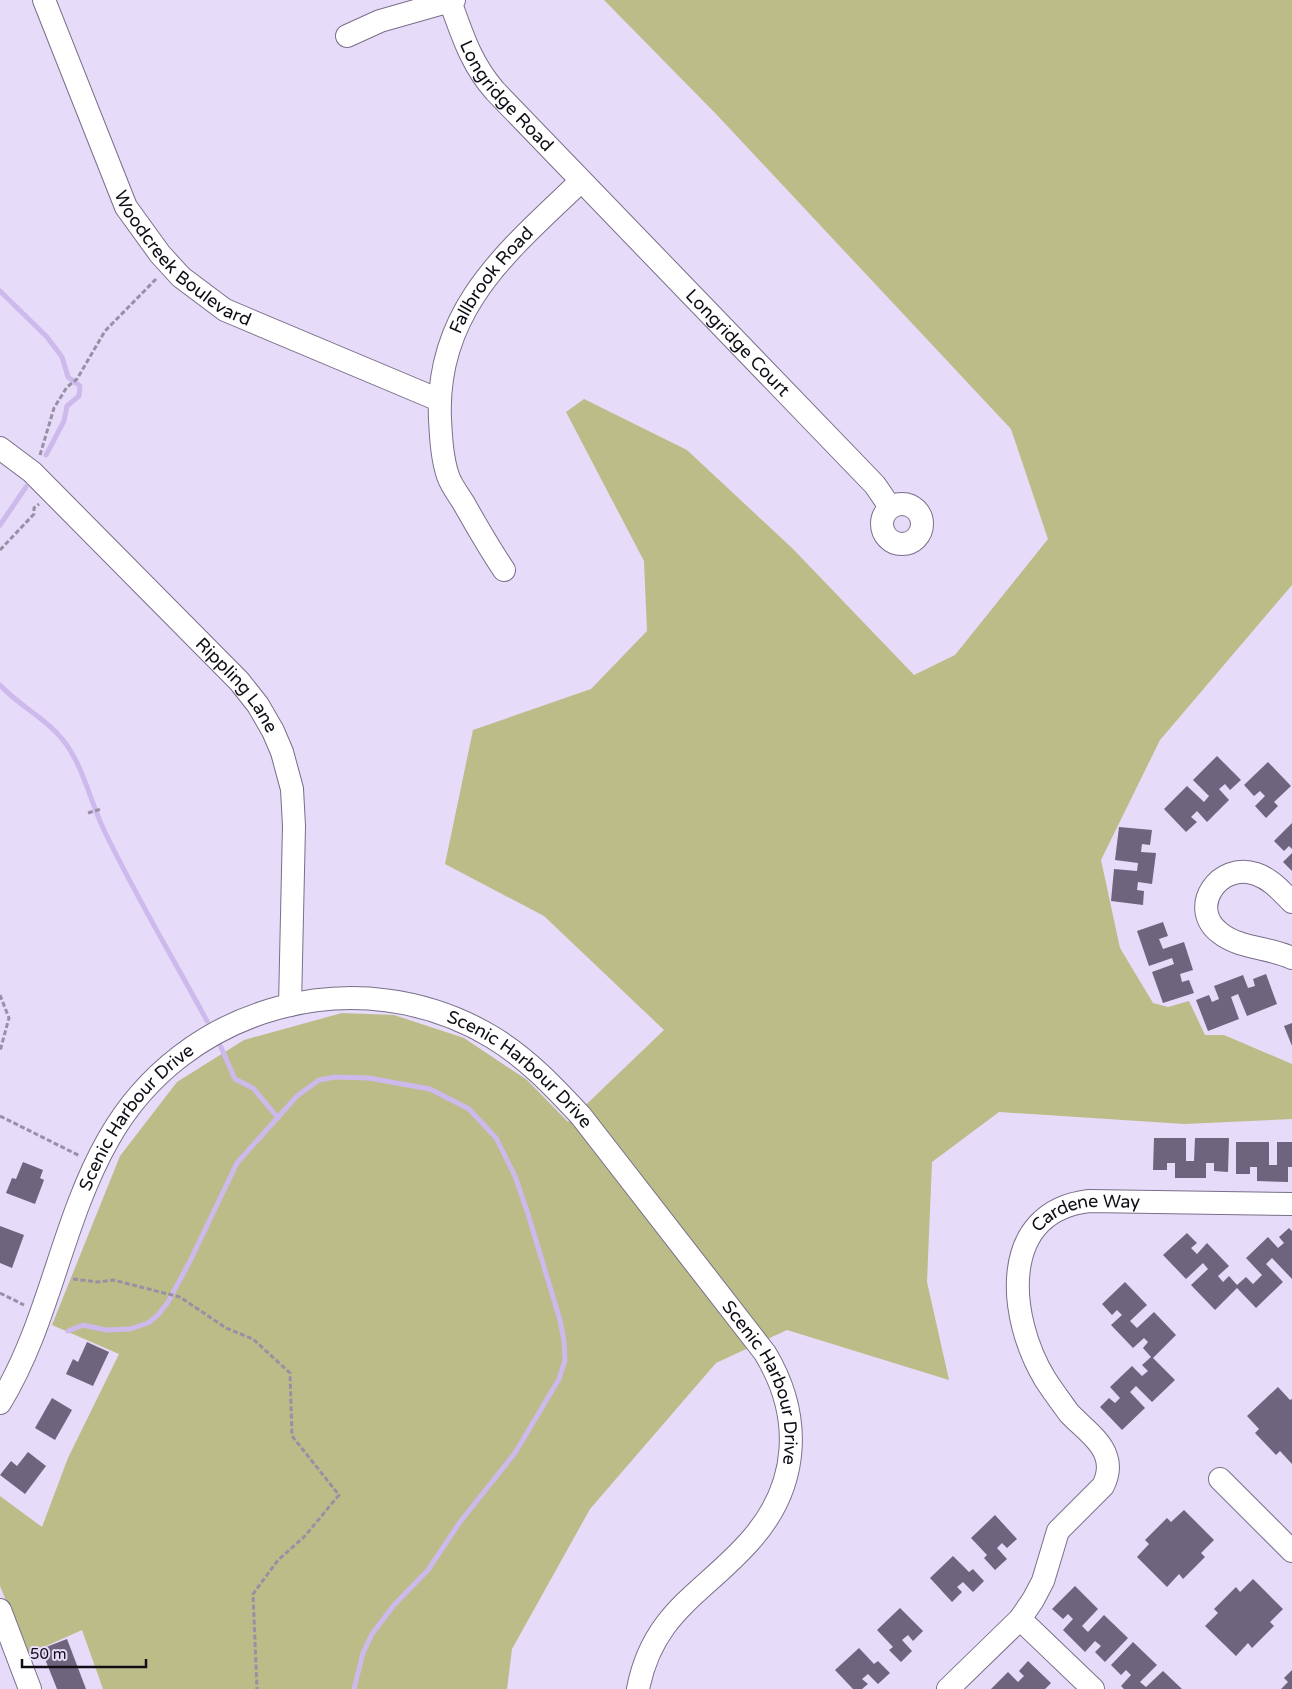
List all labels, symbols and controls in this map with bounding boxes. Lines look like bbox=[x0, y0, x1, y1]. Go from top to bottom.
street label: Longridge Road bbox=[455, 37, 558, 156]
street label: Woodcreek Boulevard bbox=[110, 187, 254, 331]
street label: Fallbrook Road bbox=[444, 222, 538, 337]
street label: Longridge Court bbox=[681, 284, 795, 401]
street label: Rippling Lane bbox=[191, 633, 283, 737]
street label: Scenic Harbour Drive bbox=[444, 1005, 597, 1132]
street label: Scenic Harbour Drive bbox=[74, 1039, 198, 1194]
street label: Cardene Way bbox=[1026, 1190, 1140, 1236]
street label: Scenic Harbour Drive bbox=[717, 1296, 802, 1467]
scale bar bbox=[22, 1636, 146, 1668]
text: 50 m bbox=[30, 1645, 67, 1663]

